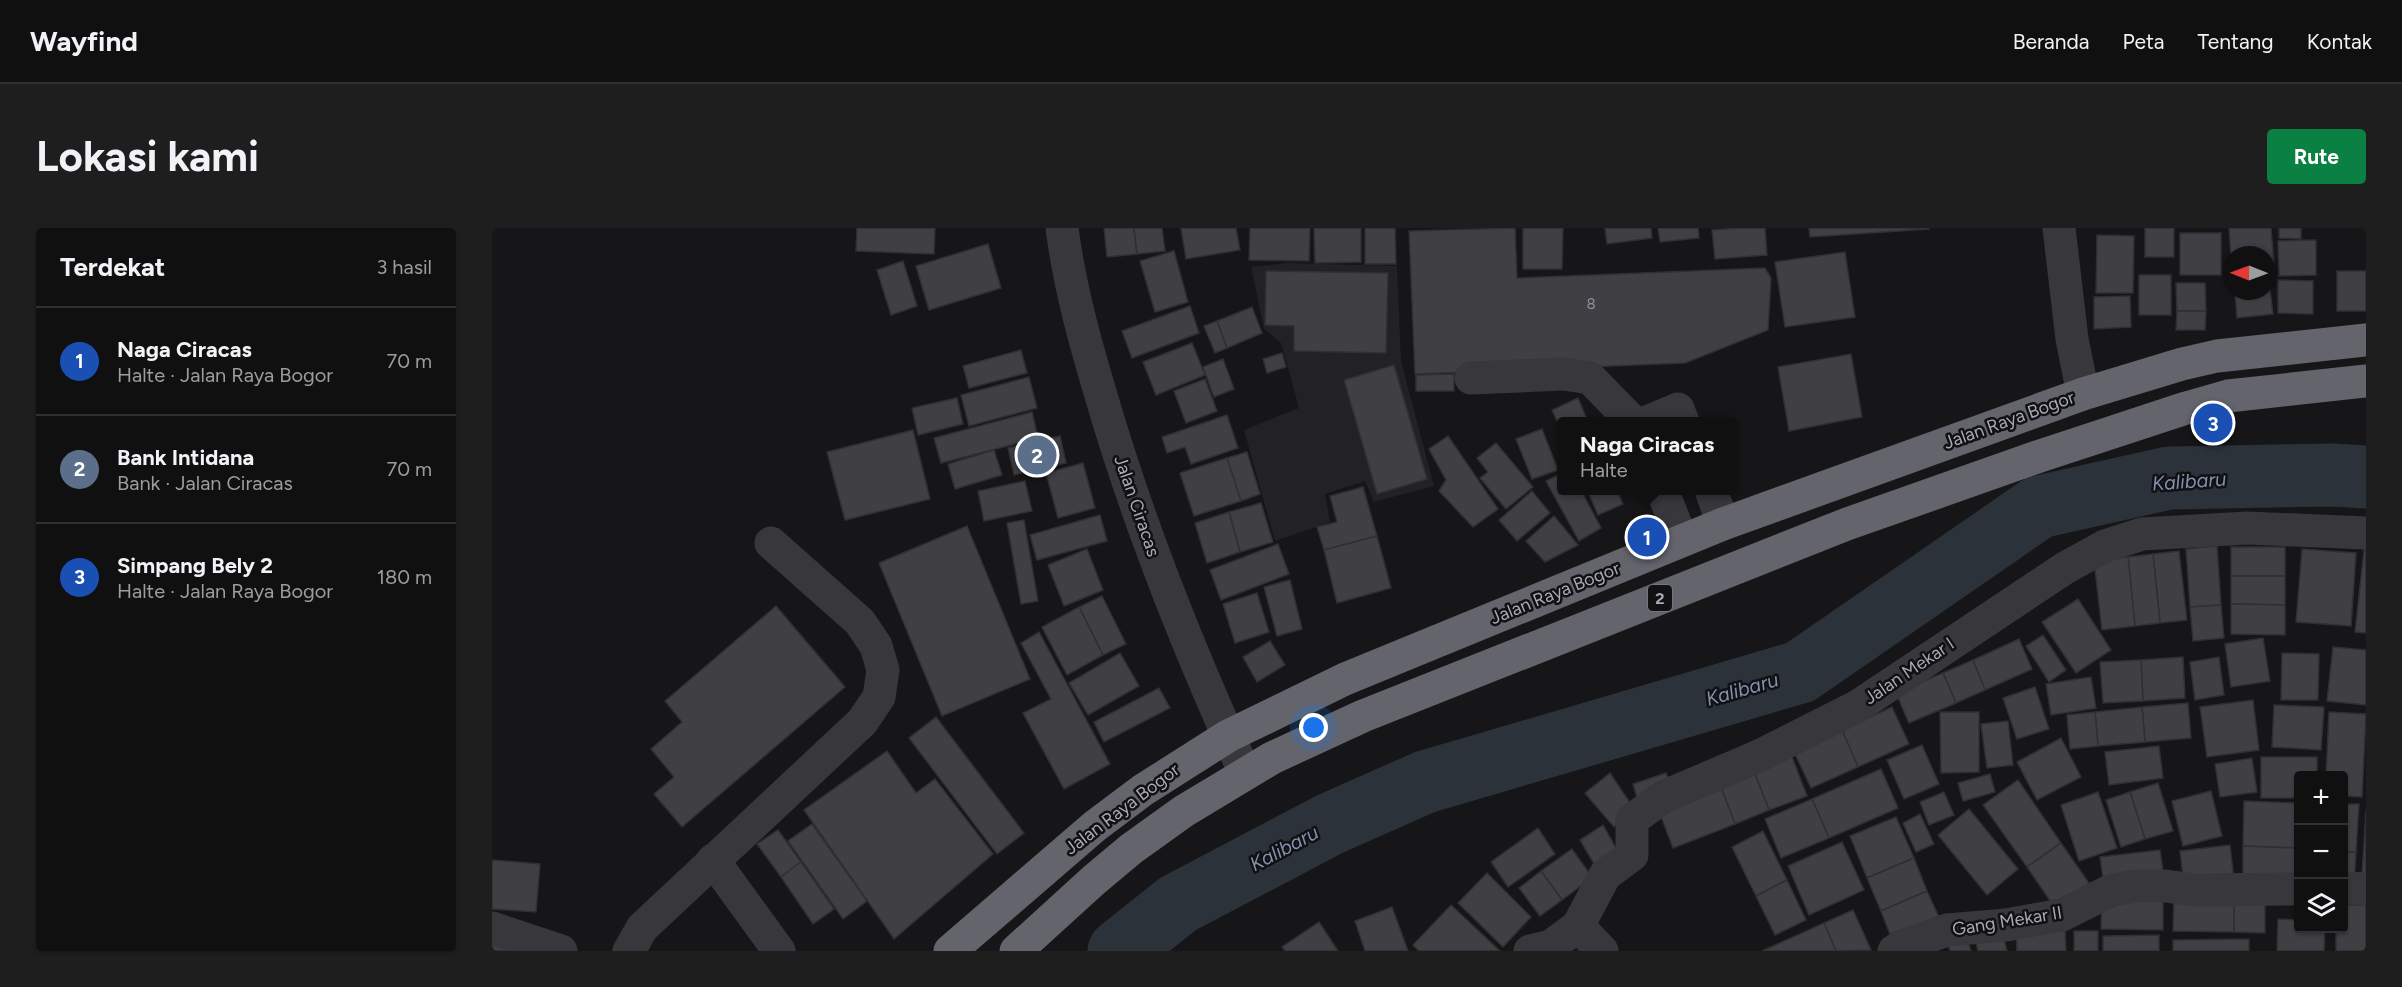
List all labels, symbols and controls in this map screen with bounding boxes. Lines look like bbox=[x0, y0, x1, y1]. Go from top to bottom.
text: Wayfind bbox=[30, 24, 138, 58]
text: Beranda bbox=[2013, 29, 2090, 54]
text: Peta bbox=[2123, 29, 2165, 54]
text: Tentang bbox=[2198, 29, 2274, 54]
text: Kontak bbox=[2307, 29, 2372, 54]
button: Rute bbox=[2267, 129, 2366, 184]
text: Lokasi kami bbox=[36, 131, 259, 182]
north arrow bbox=[2222, 246, 2276, 300]
text: Terdekat bbox=[60, 251, 165, 283]
text: 3 hasil bbox=[376, 255, 432, 279]
house number: 8 bbox=[1586, 295, 1596, 313]
text: Naga Ciracas bbox=[117, 336, 252, 363]
text: 1 bbox=[75, 349, 84, 373]
text: 70 m bbox=[386, 349, 432, 373]
text: Halte · Jalan Raya Bogor bbox=[117, 363, 333, 387]
street label: Jalan Raya Bogor bbox=[1940, 386, 2078, 454]
pin: 3 bbox=[2194, 400, 2232, 446]
popup bbox=[1557, 417, 1737, 495]
text: Naga Ciracas bbox=[1580, 431, 1714, 458]
pin: 2 bbox=[1018, 432, 1056, 478]
text: Bank Intidana bbox=[117, 444, 254, 471]
street label: Jalan Ciracas bbox=[1109, 452, 1165, 560]
text: 2 bbox=[74, 457, 85, 481]
text: 70 m bbox=[386, 457, 432, 481]
text: Halte bbox=[1580, 458, 1628, 482]
water label: Kalibaru bbox=[2151, 466, 2227, 496]
text: Bank · Jalan Ciracas bbox=[117, 471, 293, 495]
pin: 1 bbox=[1628, 514, 1666, 560]
text: Simpang Bely 2 bbox=[117, 552, 273, 579]
street label: Jalan Raya Bogor bbox=[1487, 557, 1623, 629]
text: 3 bbox=[74, 565, 85, 589]
text: 180 m bbox=[377, 565, 432, 589]
text: Halte · Jalan Raya Bogor bbox=[117, 579, 333, 603]
road number: 2 bbox=[1648, 585, 1672, 611]
street label: Jalan Mekar I bbox=[1860, 633, 1958, 709]
water label: Kalibaru bbox=[1703, 667, 1781, 711]
your location bbox=[1299, 713, 1328, 742]
street label: Jalan Raya Bogor bbox=[1060, 759, 1184, 859]
map controls bbox=[2294, 771, 2348, 933]
button: + bbox=[2294, 771, 2348, 825]
water label: Kalibaru bbox=[1246, 820, 1322, 876]
button: − bbox=[2294, 825, 2348, 879]
button: layers bbox=[2294, 879, 2348, 933]
street label: Gang Mekar II bbox=[1950, 901, 2064, 941]

